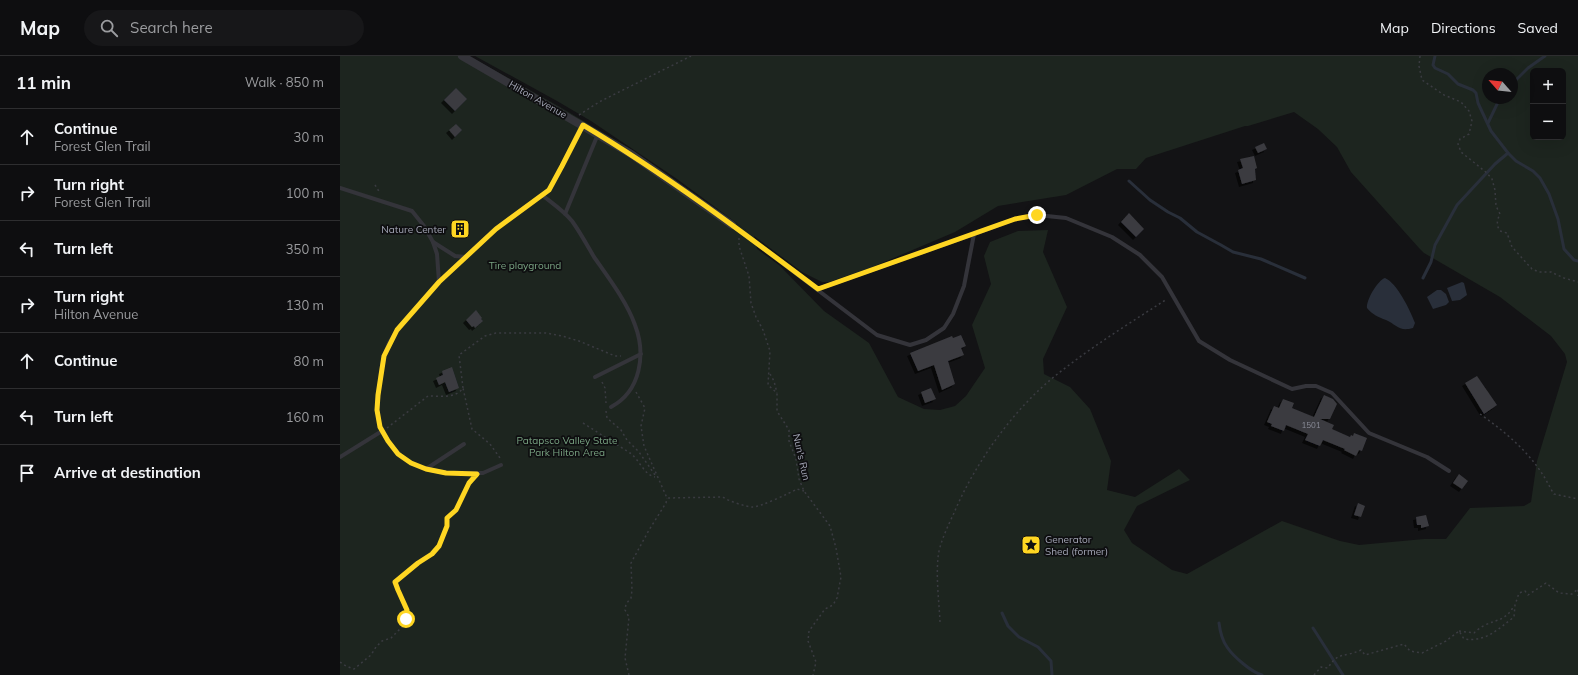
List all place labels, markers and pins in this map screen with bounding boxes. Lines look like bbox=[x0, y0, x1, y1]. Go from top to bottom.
building icon: Nature Center bbox=[449, 218, 471, 240]
place label: Nature Center bbox=[381, 223, 446, 236]
place label: Generator Shed (former) bbox=[1045, 533, 1108, 558]
place icon: Generator Shed (former) bbox=[1020, 534, 1042, 556]

